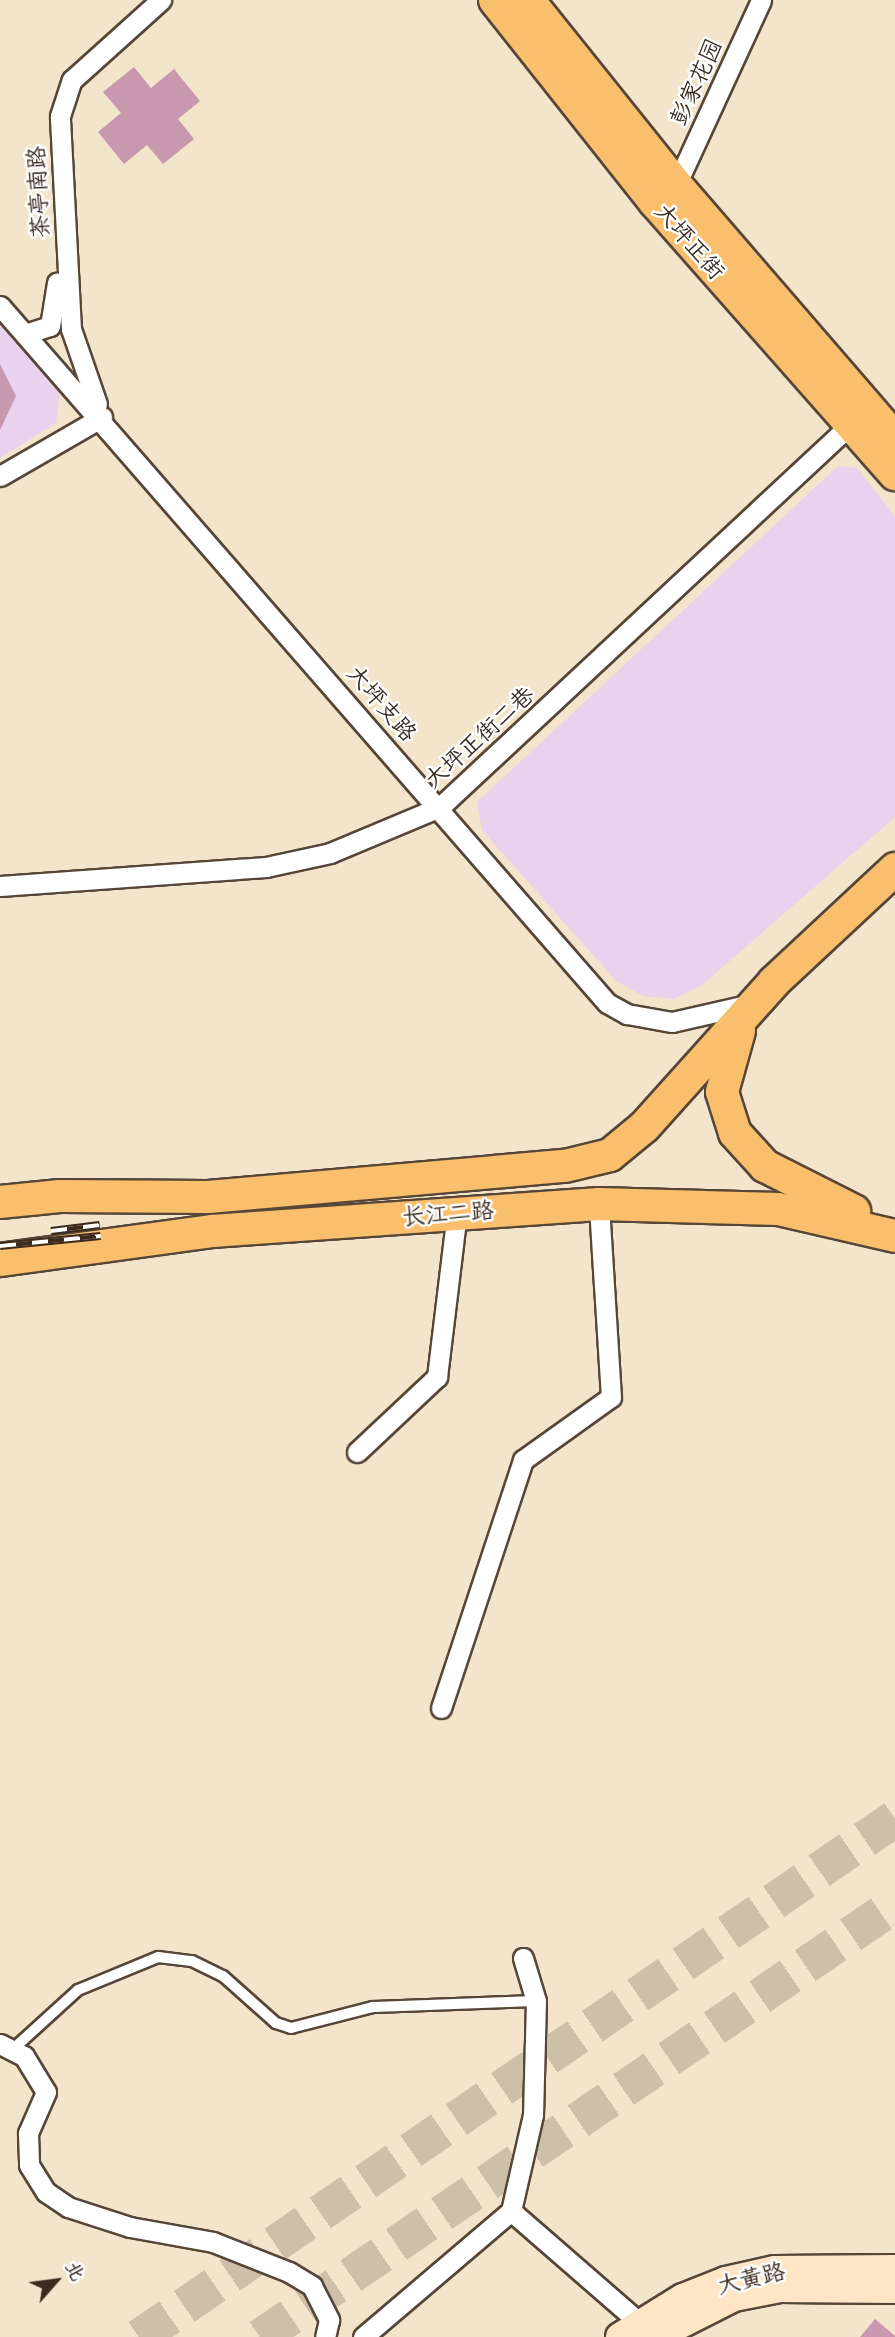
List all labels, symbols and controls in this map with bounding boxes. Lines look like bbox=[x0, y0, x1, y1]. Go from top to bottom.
street label: 彭家花园 bbox=[664, 34, 728, 130]
street label: 茶亭南路 bbox=[22, 145, 54, 239]
street label: 大坪正街 bbox=[649, 197, 731, 285]
street label: 大坪支路 bbox=[341, 659, 423, 747]
street label: 大坪正街二巷 bbox=[418, 681, 540, 793]
street label: 长江二路 bbox=[401, 1196, 495, 1230]
north arrow bbox=[21, 2246, 91, 2316]
text: 北 bbox=[60, 2257, 90, 2285]
street label: 大黄路 bbox=[714, 2257, 788, 2299]

